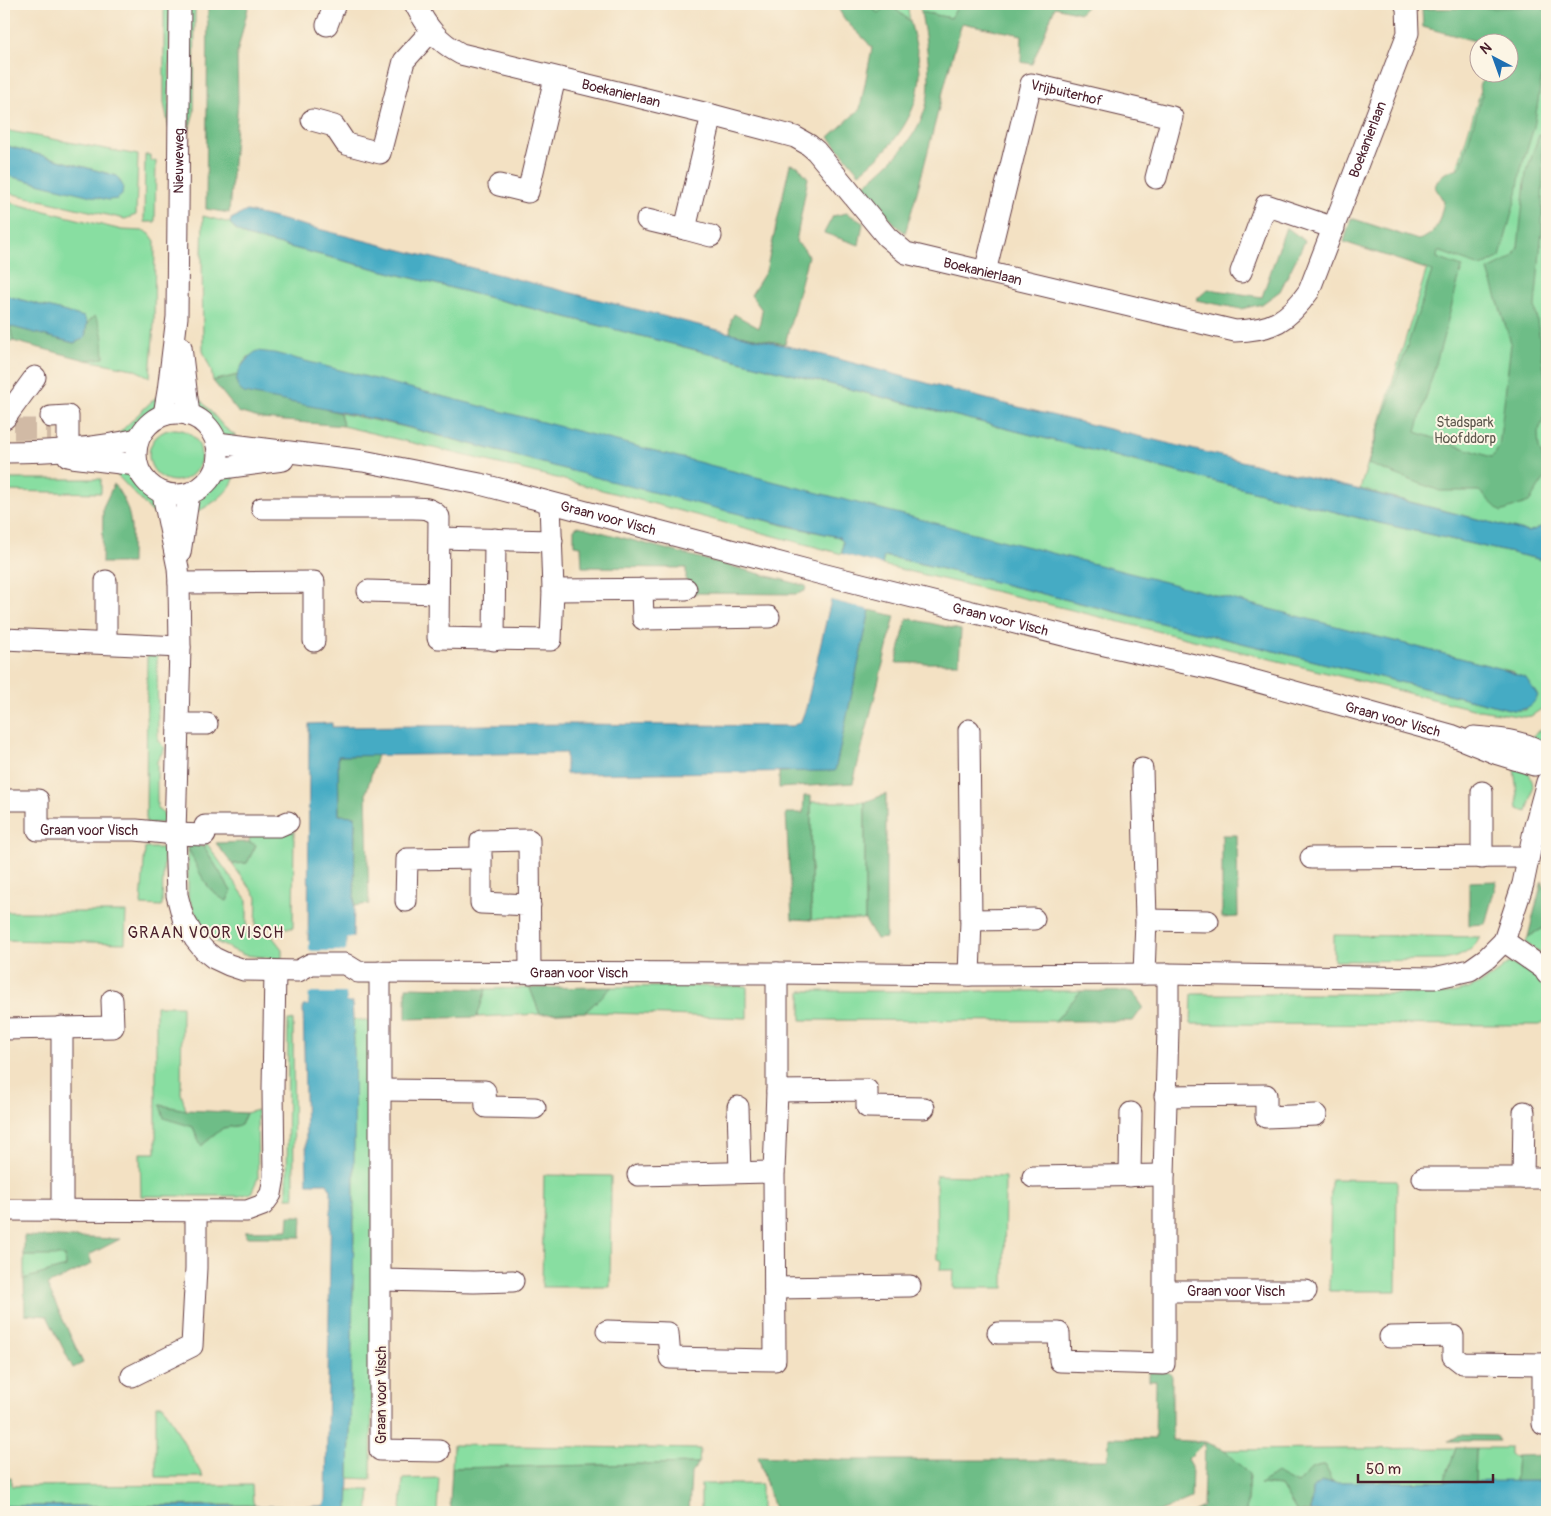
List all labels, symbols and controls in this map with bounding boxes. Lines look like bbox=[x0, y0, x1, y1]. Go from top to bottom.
north arrow bbox=[1468, 32, 1518, 82]
text: N bbox=[1477, 39, 1495, 58]
street label: Boekanierlaan bbox=[580, 76, 662, 111]
street label: Vrijbuiterhof bbox=[1029, 76, 1104, 109]
street label: Boekanierlaan bbox=[1345, 99, 1390, 180]
street label: Nieuweweg bbox=[170, 128, 188, 194]
street label: Boekanierlaan bbox=[942, 254, 1024, 289]
park label: Stadspark Hoofddorp bbox=[1434, 414, 1496, 447]
street label: Graan voor Visch bbox=[559, 498, 658, 539]
street label: Graan voor Visch bbox=[951, 599, 1050, 640]
street label: Graan voor Visch bbox=[1343, 698, 1442, 741]
street label: Graan voor Visch bbox=[40, 822, 138, 839]
district label: GRAAN VOOR VISCH bbox=[128, 923, 285, 943]
street label: Graan voor Visch bbox=[530, 964, 628, 982]
street label: Graan voor Visch bbox=[1187, 1283, 1285, 1300]
street label: Graan voor Visch bbox=[373, 1346, 390, 1444]
scale bar bbox=[1358, 1451, 1494, 1483]
text: 50 m bbox=[1366, 1460, 1401, 1479]

